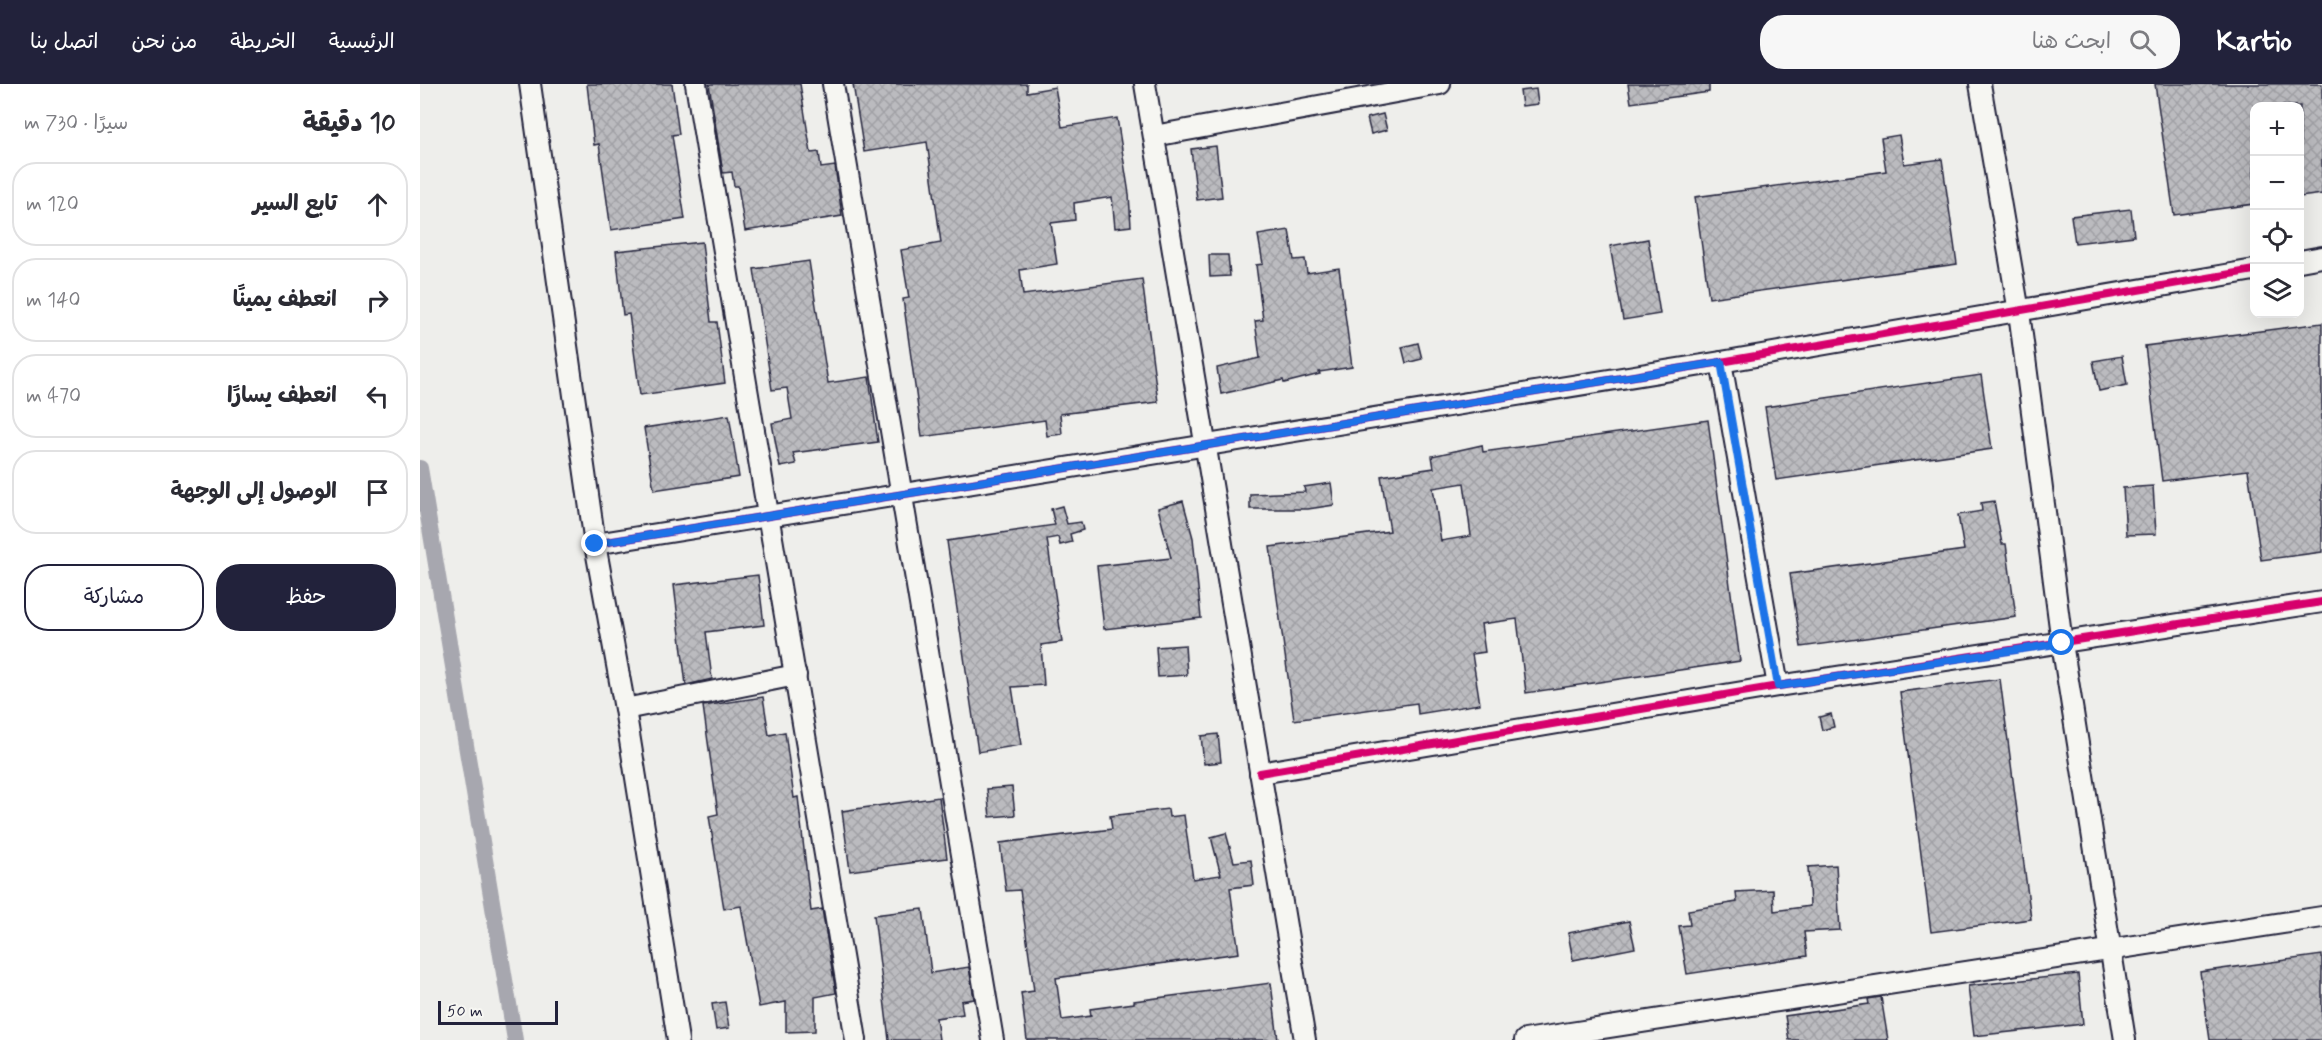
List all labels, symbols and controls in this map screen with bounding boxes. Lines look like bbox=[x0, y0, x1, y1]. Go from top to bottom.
search box bbox=[1760, 15, 2180, 69]
text: Kartio bbox=[2216, 24, 2292, 61]
icon: search bbox=[2126, 26, 2159, 59]
text: اتصل بنا bbox=[30, 28, 98, 56]
text: من نحن bbox=[131, 28, 197, 56]
text: الخريطة bbox=[230, 28, 296, 56]
text: الرئيسية bbox=[329, 28, 395, 56]
text: ابحث هنا bbox=[2032, 28, 2111, 56]
map controls bbox=[2250, 102, 2304, 318]
button: + bbox=[2250, 102, 2304, 156]
text: 10 دقيقة bbox=[303, 107, 396, 141]
text: سيرًا · 730 m bbox=[24, 110, 128, 137]
button: − bbox=[2250, 156, 2304, 210]
icon: ahead bbox=[361, 188, 394, 221]
text: تابع السير bbox=[253, 190, 337, 218]
text: 120 m bbox=[26, 191, 79, 218]
button: locate bbox=[2250, 210, 2304, 264]
button: layers bbox=[2250, 264, 2304, 318]
icon: right bbox=[361, 284, 394, 317]
text: انعطف يمينًا bbox=[233, 286, 337, 314]
text: 140 m bbox=[26, 287, 80, 314]
icon: left bbox=[361, 380, 394, 413]
text: انعطف يسارًا bbox=[227, 382, 337, 410]
text: 470 m bbox=[26, 383, 81, 410]
icon: arrive bbox=[361, 476, 394, 509]
text: الوصول إلى الوجهة bbox=[170, 478, 337, 506]
route end bbox=[581, 530, 607, 556]
button: مشاركة bbox=[24, 564, 204, 631]
button: حفظ bbox=[216, 564, 396, 631]
route start bbox=[2048, 629, 2074, 655]
scale bar bbox=[438, 998, 558, 1026]
text: 50 m bbox=[447, 1001, 483, 1022]

